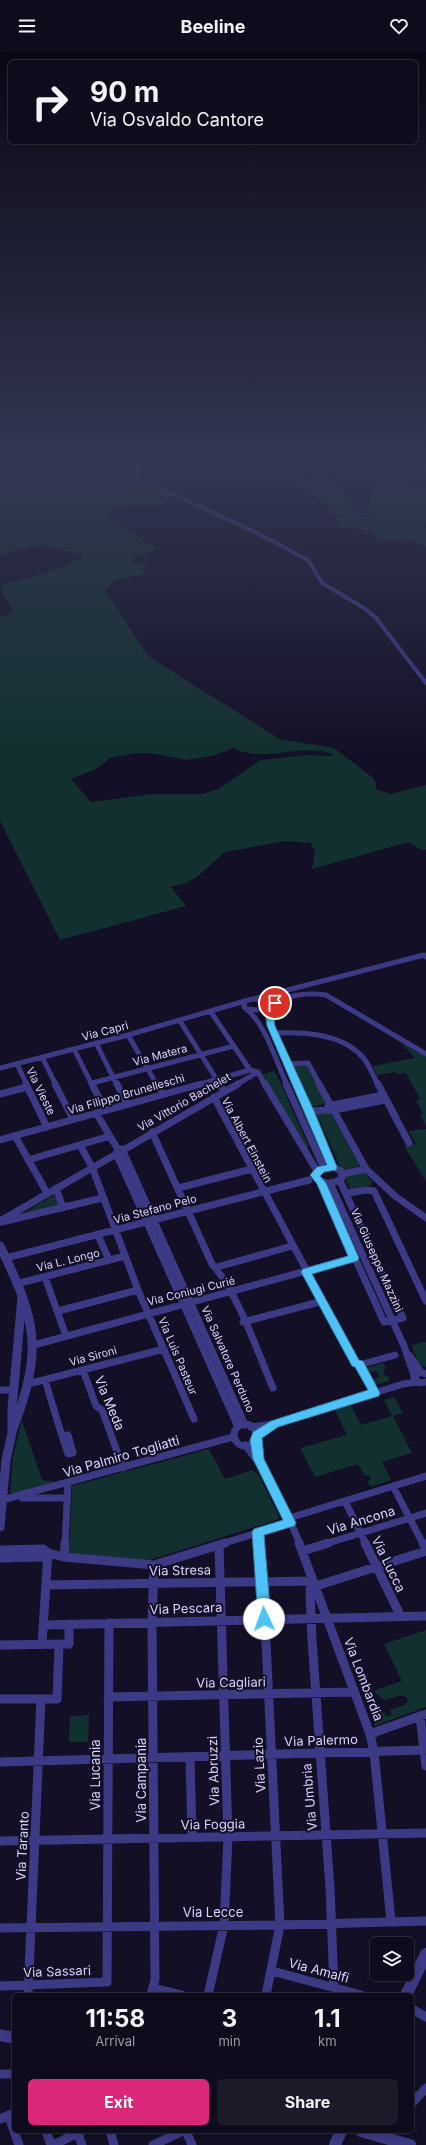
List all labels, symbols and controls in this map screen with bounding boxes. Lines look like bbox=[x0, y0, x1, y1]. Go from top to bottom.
icon: menu bbox=[16, 15, 38, 37]
icon: heart bbox=[388, 15, 410, 37]
text: Beeline bbox=[180, 16, 246, 37]
text: 90 m bbox=[90, 75, 159, 109]
icon: right bbox=[24, 76, 76, 128]
text: Via Osvaldo Cantore bbox=[90, 109, 264, 130]
pin bbox=[258, 986, 292, 1020]
icon: arrive bbox=[264, 992, 286, 1014]
street label: Via Capri bbox=[80, 1018, 130, 1044]
street label: Via Matera bbox=[131, 1041, 189, 1069]
street label: Via Vieste bbox=[23, 1065, 59, 1117]
street label: Via Vittorio Bachelet bbox=[135, 1069, 233, 1134]
street label: Via Filippo Brunelleschi bbox=[66, 1071, 186, 1117]
street label: Via Albert Einstein bbox=[219, 1095, 275, 1185]
street label: Via Stefano Pelo bbox=[112, 1191, 198, 1227]
street label: Via Giuseppe Mazzini bbox=[348, 1206, 406, 1314]
street label: Via L. Longo bbox=[35, 1245, 101, 1275]
street label: Via Coniugi Curié bbox=[146, 1273, 236, 1309]
street label: Via Salvatore Perduno bbox=[198, 1304, 258, 1415]
street label: Via Luis Pasteur bbox=[155, 1315, 201, 1397]
street label: Via Sironi bbox=[68, 1343, 118, 1369]
street label: Via Meda bbox=[91, 1373, 129, 1433]
street label: Via Palmiro Togliatti bbox=[61, 1432, 181, 1480]
street label: Via Ancona bbox=[325, 1502, 397, 1538]
street label: Via Lucca bbox=[369, 1533, 409, 1595]
street label: Via Stresa bbox=[149, 1561, 211, 1579]
position arrow bbox=[243, 1598, 285, 1640]
street label: Via Pescara bbox=[149, 1599, 223, 1617]
street label: Via Lombardia bbox=[341, 1635, 387, 1723]
street label: Via Cagliari bbox=[196, 1673, 266, 1691]
street label: Via Palermo bbox=[284, 1731, 358, 1749]
street label: Via Abruzzi bbox=[204, 1736, 222, 1806]
street label: Via Lazio bbox=[250, 1736, 268, 1793]
street label: Via Campania bbox=[133, 1738, 149, 1822]
street label: Via Lucania bbox=[87, 1739, 103, 1811]
street label: Via Umbria bbox=[298, 1763, 320, 1831]
street label: Via Taranto bbox=[12, 1811, 32, 1881]
street label: Via Foggia bbox=[181, 1815, 245, 1833]
street label: Via Lecce bbox=[183, 1904, 243, 1920]
map controls bbox=[370, 1937, 414, 1981]
button: layers bbox=[370, 1937, 414, 1981]
street label: Via Amalfi bbox=[287, 1954, 351, 1986]
street label: Via Sassari bbox=[23, 1962, 91, 1980]
text: 11:58 bbox=[85, 2004, 145, 2033]
text: 3 bbox=[222, 2004, 237, 2033]
text: 1.1 bbox=[314, 2004, 341, 2033]
text: Arrival bbox=[95, 2033, 135, 2049]
text: min bbox=[218, 2033, 241, 2049]
text: km bbox=[318, 2033, 337, 2049]
button: Exit bbox=[28, 2079, 209, 2125]
button: Share bbox=[217, 2079, 398, 2125]

